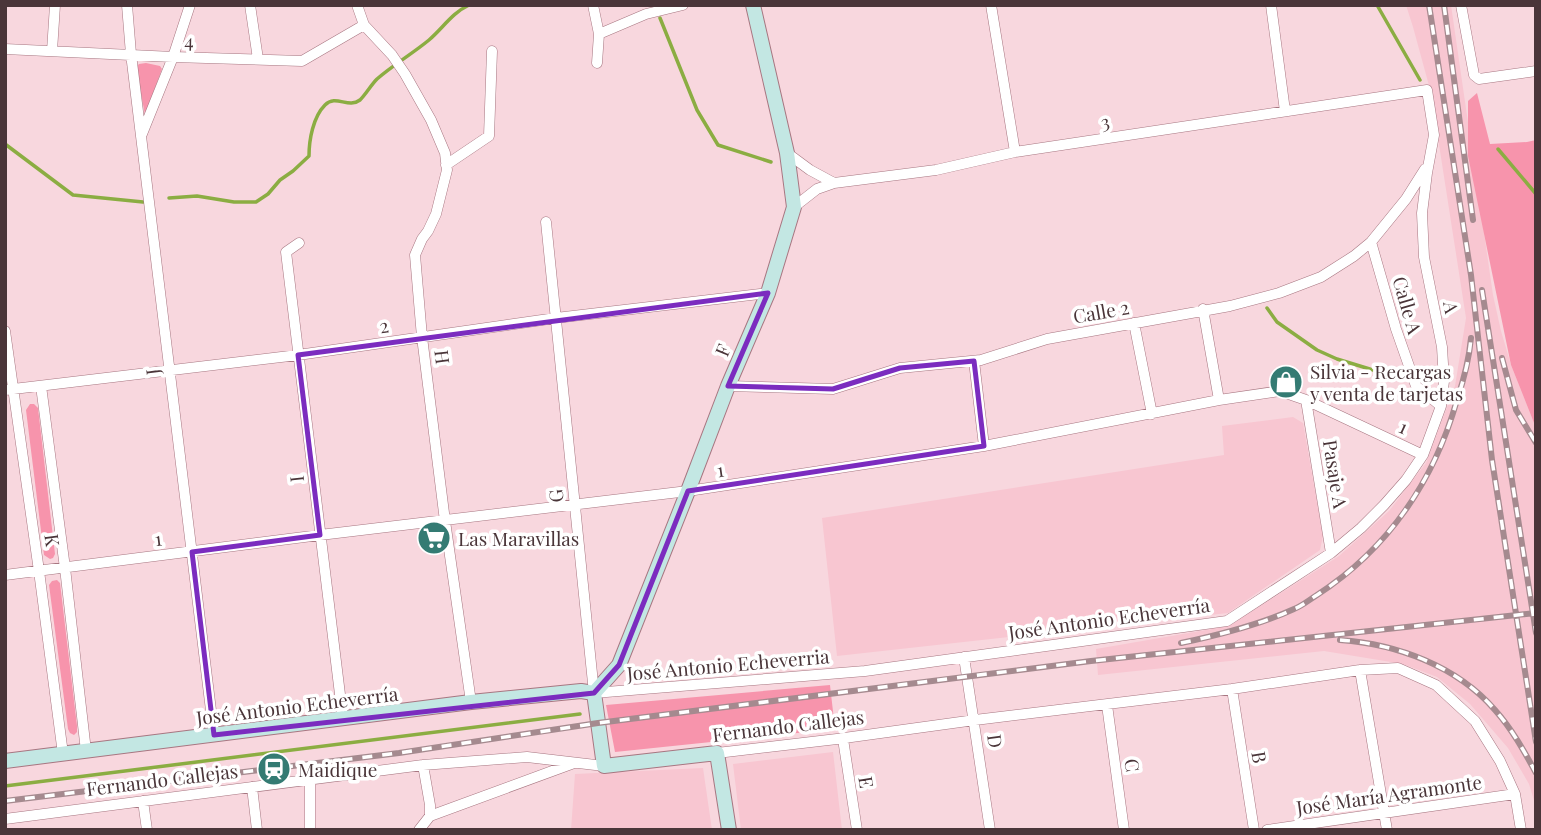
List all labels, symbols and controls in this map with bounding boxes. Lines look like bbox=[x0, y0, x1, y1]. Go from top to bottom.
street label: 4 bbox=[184, 27, 194, 53]
street label: 3 bbox=[1099, 107, 1111, 135]
street label: Calle A bbox=[1387, 273, 1429, 338]
street label: Calle 2 bbox=[1071, 293, 1131, 329]
street label: A bbox=[1438, 298, 1466, 316]
street label: 2 bbox=[378, 311, 390, 339]
street label: F bbox=[708, 340, 736, 360]
street label: H bbox=[429, 348, 457, 366]
place label: Silvia - Recargas y venta de tarjetas bbox=[1309, 358, 1463, 406]
shop icon: Silvia - Recargas y venta de tarjetas bbox=[1267, 363, 1305, 401]
street label: J bbox=[139, 367, 165, 378]
street label: 1 bbox=[1395, 413, 1413, 439]
street label: Pasaje A bbox=[1318, 438, 1354, 511]
street label: 1 bbox=[715, 456, 725, 482]
street label: I bbox=[283, 474, 309, 484]
street label: G bbox=[541, 488, 569, 504]
supermarket icon: Las Maravillas bbox=[415, 519, 453, 557]
street label: 1 bbox=[153, 525, 163, 551]
place label: Las Maravillas bbox=[458, 525, 579, 551]
street label: K bbox=[39, 532, 67, 549]
street label: José Antonio Echeverría bbox=[1006, 591, 1212, 645]
street label: José Antonio Echeverria bbox=[625, 642, 831, 686]
street label: José Antonio Echeverría bbox=[194, 680, 400, 730]
street label: Fernando Callejas bbox=[711, 703, 865, 747]
street label: D bbox=[982, 732, 1010, 750]
street label: B bbox=[1246, 749, 1274, 765]
station icon: Maidique bbox=[255, 750, 293, 788]
place label: Maidique bbox=[298, 756, 377, 782]
street label: Fernando Callejas bbox=[85, 757, 239, 801]
street label: C bbox=[1119, 757, 1147, 773]
street label: José María Agramonte bbox=[1293, 768, 1484, 820]
street label: E bbox=[853, 774, 881, 790]

